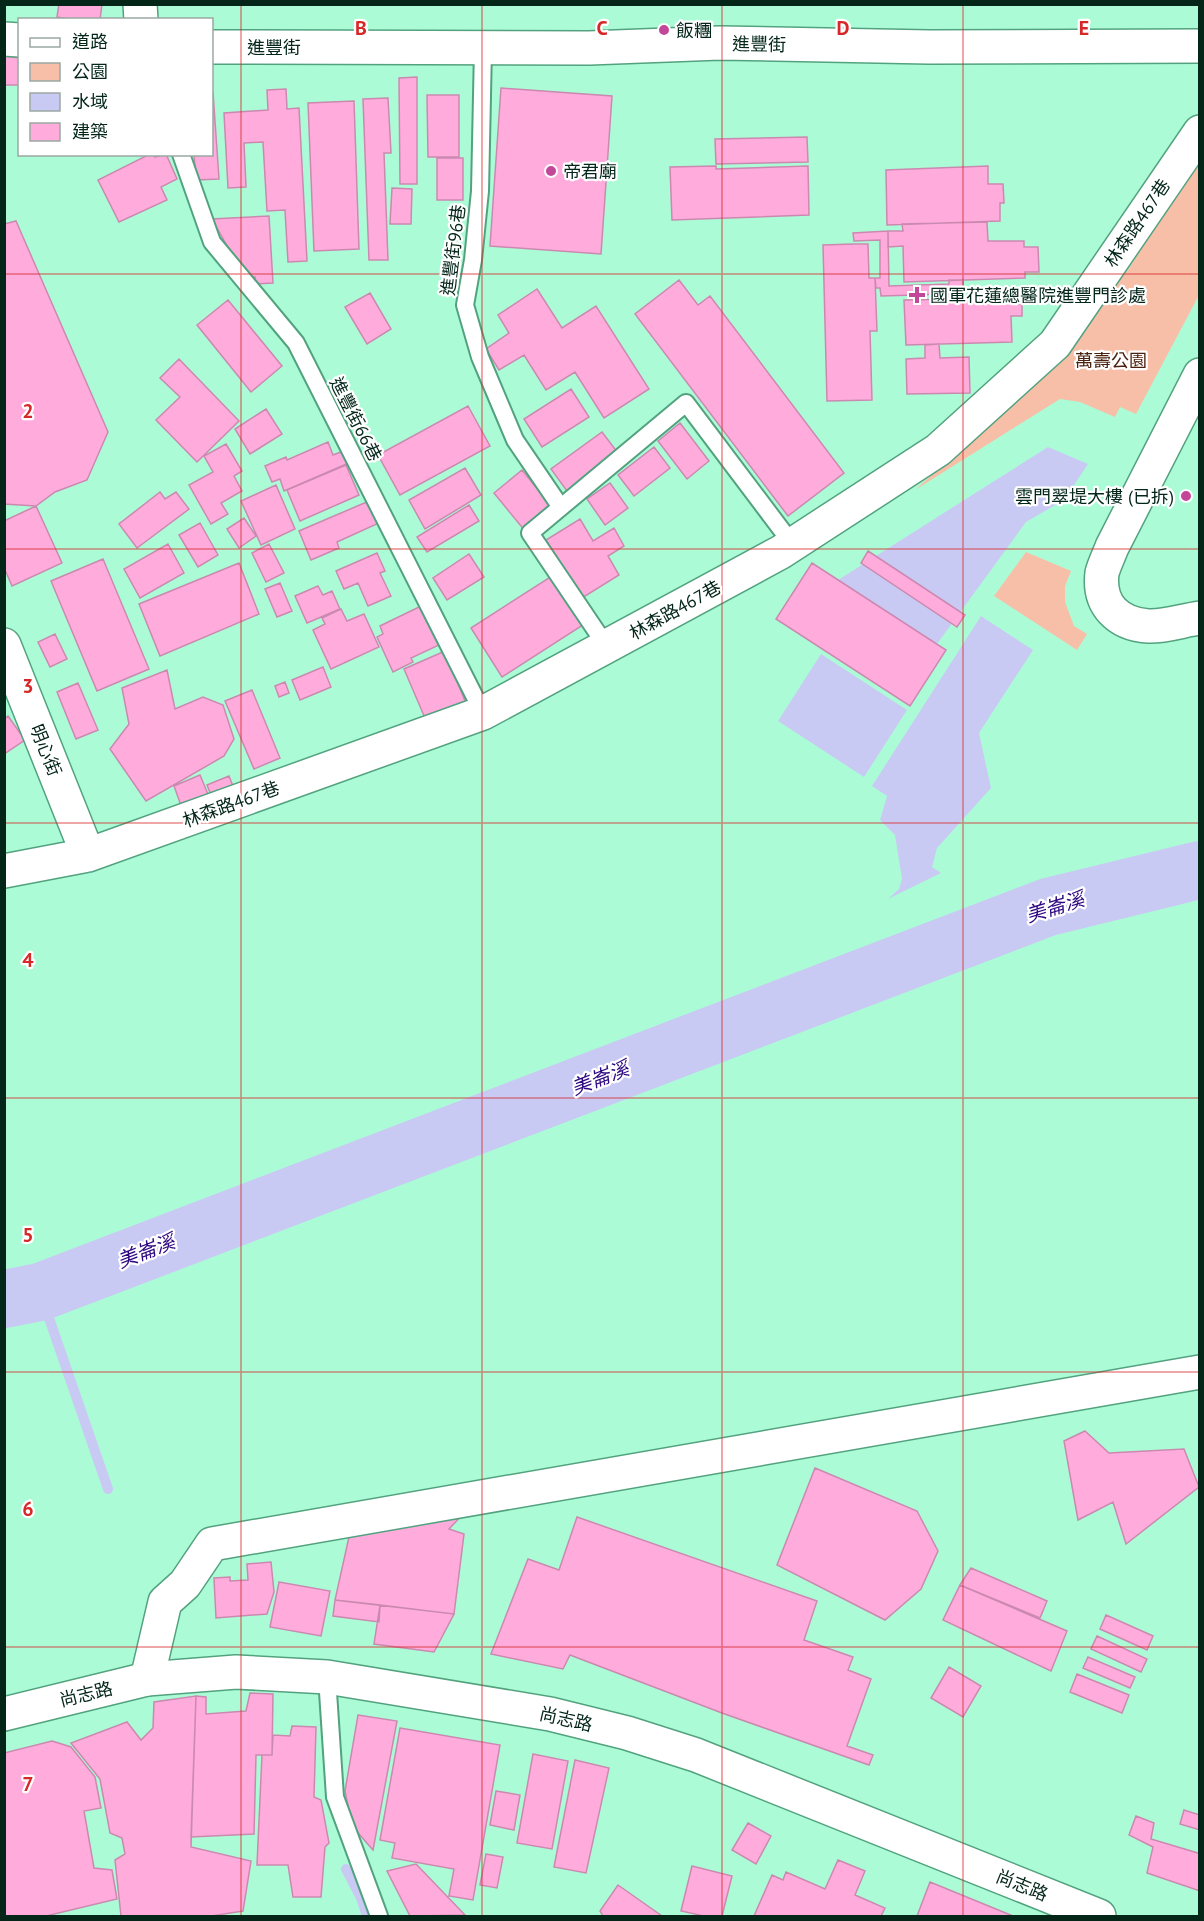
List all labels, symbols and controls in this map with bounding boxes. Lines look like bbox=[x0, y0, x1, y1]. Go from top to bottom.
text: B bbox=[355, 15, 367, 41]
text: C bbox=[596, 15, 608, 41]
text: D bbox=[837, 15, 850, 41]
text: E bbox=[1079, 15, 1089, 41]
legend bbox=[18, 18, 213, 156]
place label: 飯糰 bbox=[676, 19, 712, 42]
marker: 飯糰 bbox=[657, 23, 671, 37]
text: 道路 bbox=[72, 30, 108, 53]
street label: 進豐街 bbox=[732, 32, 786, 56]
street label: 進豐街 bbox=[247, 36, 301, 59]
text: 公園 bbox=[72, 60, 108, 83]
text: 水域 bbox=[72, 90, 108, 113]
text: 建築 bbox=[72, 120, 108, 143]
place label: 帝君廟 bbox=[563, 160, 617, 183]
marker: 帝君廟 bbox=[544, 164, 558, 178]
street label: 林森路467巷 bbox=[1099, 175, 1175, 271]
street label: 進豐街96巷 bbox=[436, 203, 470, 297]
place label: 國軍花蓮總醫院進豐門診處 bbox=[930, 284, 1146, 307]
marker: 國軍花蓮總醫院進豐門診處 bbox=[908, 286, 926, 304]
park label: 萬壽公園 bbox=[1075, 349, 1147, 372]
street label: 進豐街66巷 bbox=[325, 373, 387, 465]
text: 2 bbox=[22, 398, 34, 424]
place label: 雲門翠堤大樓 (已拆) bbox=[1015, 485, 1174, 508]
marker: 雲門翠堤大樓 (已拆) bbox=[1179, 489, 1193, 503]
street label: 林森路467巷 bbox=[625, 575, 725, 645]
text: 3 bbox=[22, 673, 34, 699]
street label: 明心街 bbox=[25, 721, 67, 779]
street label: 林森路467巷 bbox=[179, 776, 283, 832]
water label: 美崙溪 bbox=[1023, 885, 1090, 928]
text: 4 bbox=[22, 947, 34, 973]
water label: 美崙溪 bbox=[567, 1054, 635, 1101]
text: 5 bbox=[22, 1222, 34, 1248]
water label: 美崙溪 bbox=[113, 1227, 181, 1274]
text: 6 bbox=[22, 1496, 34, 1522]
street label: 尚志路 bbox=[57, 1676, 115, 1712]
street label: 尚志路 bbox=[537, 1702, 595, 1736]
text: 7 bbox=[22, 1771, 34, 1797]
street label: 尚志路 bbox=[993, 1864, 1051, 1906]

